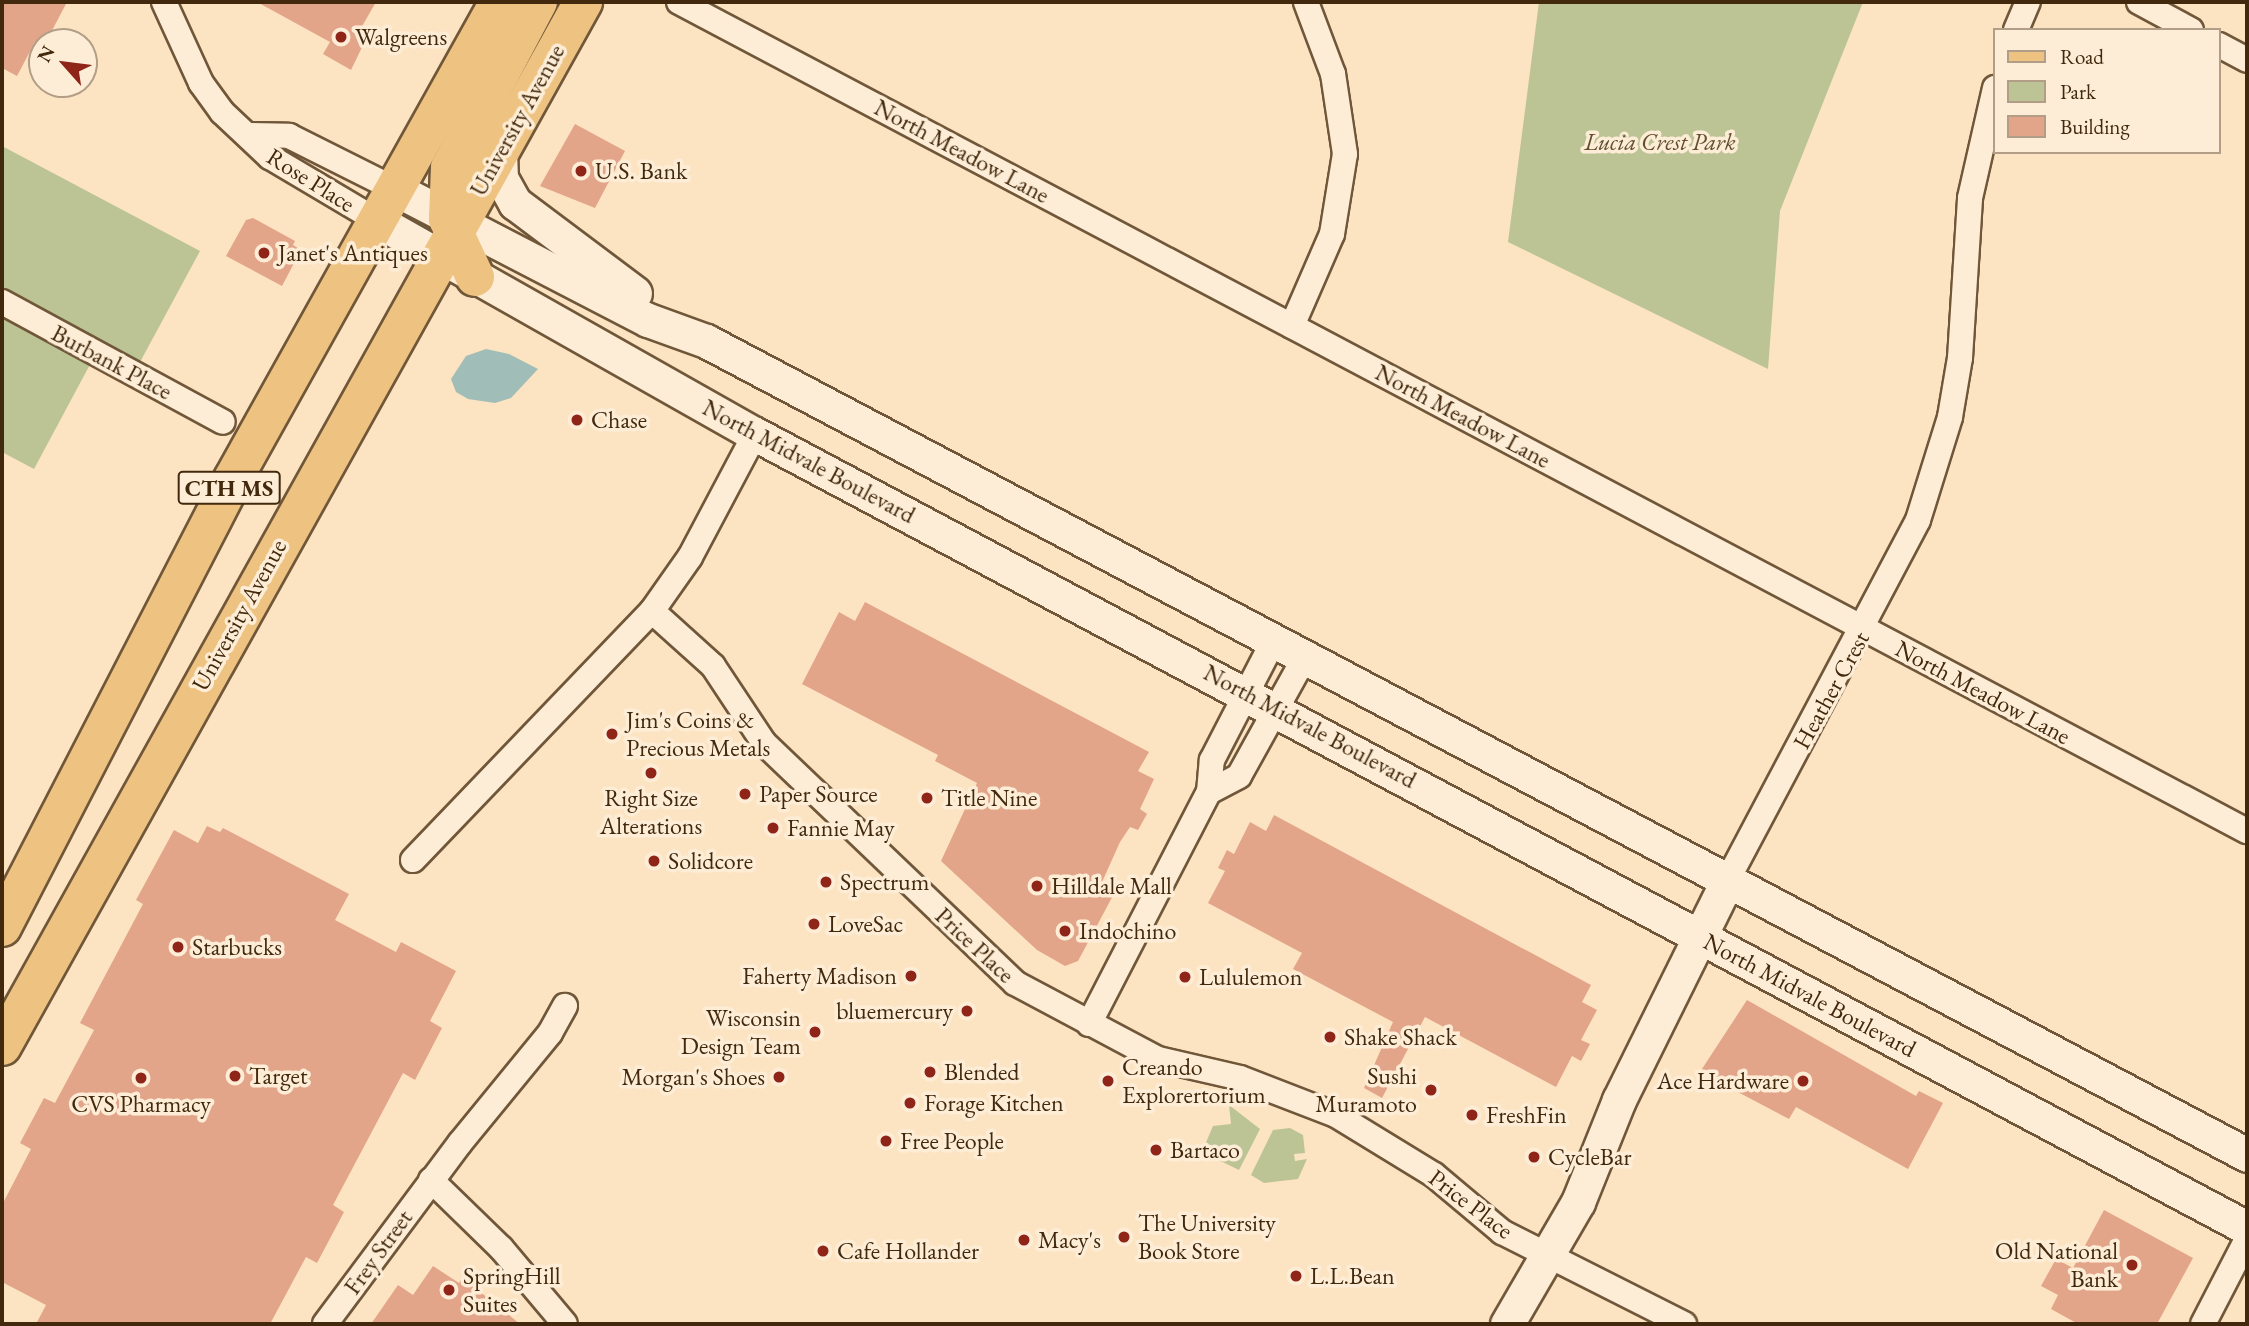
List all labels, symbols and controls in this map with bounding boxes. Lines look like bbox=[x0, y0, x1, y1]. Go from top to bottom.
place label: Walgreens bbox=[355, 23, 447, 51]
north arrow bbox=[28, 28, 98, 98]
legend bbox=[1994, 28, 2221, 154]
marker: Walgreens bbox=[333, 29, 349, 45]
street label: University Avenue bbox=[463, 39, 571, 201]
text: N bbox=[31, 41, 60, 67]
text: Road bbox=[2060, 43, 2104, 70]
text: Park bbox=[2060, 78, 2096, 105]
street label: North Meadow Lane bbox=[870, 93, 1054, 209]
text: Building bbox=[2060, 113, 2130, 140]
park label: Lucia Crest Park bbox=[1584, 128, 1736, 156]
street label: Rose Place bbox=[262, 142, 360, 218]
place label: U.S. Bank bbox=[595, 157, 687, 185]
marker: U.S. Bank bbox=[573, 163, 589, 179]
place label: Janet's Antiques bbox=[278, 239, 428, 267]
marker: Janet's Antiques bbox=[256, 245, 272, 261]
street label: Burbank Place bbox=[47, 318, 177, 406]
street label: North Meadow Lane bbox=[1371, 358, 1555, 474]
street label: North Midvale Boulevard bbox=[698, 393, 920, 529]
place label: Chase bbox=[591, 406, 647, 434]
marker: Chase bbox=[569, 412, 585, 428]
road number: CTH MS bbox=[176, 468, 282, 508]
street label: University Avenue bbox=[185, 534, 293, 696]
street label: Heather Crest bbox=[1787, 626, 1875, 754]
street label: North Meadow Lane bbox=[1891, 634, 2075, 750]
street label: North Midvale Boulevard bbox=[1199, 658, 1421, 794]
place label: Jim's Coins & Precious Metals bbox=[626, 706, 770, 762]
marker: Jim's Coins & Precious Metals bbox=[604, 726, 620, 742]
marker: Right Size Alterations bbox=[643, 765, 659, 781]
place label: Paper Source bbox=[759, 780, 878, 808]
place label: Right Size Alterations bbox=[600, 784, 702, 840]
place label: Title Nine bbox=[941, 784, 1037, 812]
marker: Paper Source bbox=[737, 786, 753, 802]
marker: Title Nine bbox=[919, 790, 935, 806]
place label: Fannie May bbox=[787, 814, 895, 842]
marker: Fannie May bbox=[765, 820, 781, 836]
place label: Solidcore bbox=[668, 847, 753, 875]
marker: Solidcore bbox=[646, 853, 662, 869]
place label: Spectrum bbox=[840, 868, 929, 896]
place label: Hilldale Mall bbox=[1051, 872, 1172, 900]
marker: Spectrum bbox=[818, 874, 834, 890]
marker: Hilldale Mall bbox=[1029, 878, 1045, 894]
street label: Price Place bbox=[929, 901, 1021, 989]
place label: LoveSac bbox=[828, 910, 903, 938]
marker: LoveSac bbox=[806, 916, 822, 932]
place label: Indochino bbox=[1079, 917, 1176, 945]
marker: Indochino bbox=[1057, 923, 1073, 939]
street label: North Midvale Boulevard bbox=[1699, 927, 1921, 1063]
place label: Starbucks bbox=[192, 933, 282, 961]
marker: Starbucks bbox=[170, 939, 186, 955]
place label: Faherty Madison bbox=[742, 962, 897, 990]
place label: Lululemon bbox=[1199, 963, 1302, 991]
marker: Faherty Madison bbox=[903, 968, 919, 984]
marker: Lululemon bbox=[1177, 969, 1193, 985]
place label: bluemercury bbox=[836, 997, 953, 1025]
marker: bluemercury bbox=[959, 1003, 975, 1019]
place label: Wisconsin Design Team bbox=[681, 1004, 801, 1060]
place label: Shake Shack bbox=[1344, 1023, 1457, 1051]
marker: Wisconsin Design Team bbox=[807, 1024, 823, 1040]
marker: Shake Shack bbox=[1322, 1029, 1338, 1045]
place label: Creando Explorertorium bbox=[1122, 1053, 1266, 1109]
place label: Blended bbox=[944, 1058, 1019, 1086]
place label: Target bbox=[249, 1062, 307, 1090]
place label: Sushi Muramoto bbox=[1315, 1062, 1417, 1118]
place label: Morgan's Shoes bbox=[621, 1063, 765, 1091]
marker: Blended bbox=[922, 1064, 938, 1080]
place label: Ace Hardware bbox=[1657, 1067, 1789, 1095]
marker: Target bbox=[227, 1068, 243, 1084]
marker: Morgan's Shoes bbox=[771, 1069, 787, 1085]
marker: CVS Pharmacy bbox=[133, 1070, 149, 1086]
marker: Creando Explorertorium bbox=[1100, 1073, 1116, 1089]
marker: Ace Hardware bbox=[1795, 1073, 1811, 1089]
marker: Sushi Muramoto bbox=[1423, 1082, 1439, 1098]
place label: Forage Kitchen bbox=[924, 1089, 1064, 1117]
place label: CVS Pharmacy bbox=[71, 1090, 211, 1118]
marker: Forage Kitchen bbox=[902, 1095, 918, 1111]
place label: FreshFin bbox=[1486, 1101, 1567, 1129]
marker: FreshFin bbox=[1464, 1107, 1480, 1123]
place label: Free People bbox=[900, 1127, 1004, 1155]
marker: Free People bbox=[878, 1133, 894, 1149]
place label: Bartaco bbox=[1170, 1136, 1240, 1164]
marker: Bartaco bbox=[1148, 1142, 1164, 1158]
place label: CycleBar bbox=[1548, 1143, 1632, 1171]
marker: CycleBar bbox=[1526, 1149, 1542, 1165]
street label: Price Place bbox=[1423, 1163, 1519, 1245]
street label: Frey Street bbox=[338, 1204, 418, 1300]
place label: The University Book Store bbox=[1138, 1209, 1276, 1265]
place label: Macy's bbox=[1038, 1226, 1101, 1254]
marker: The University Book Store bbox=[1116, 1229, 1132, 1245]
marker: Macy's bbox=[1016, 1232, 1032, 1248]
place label: Cafe Hollander bbox=[837, 1237, 979, 1265]
place label: Old National Bank bbox=[1995, 1237, 2118, 1293]
marker: Cafe Hollander bbox=[815, 1243, 831, 1259]
marker: Old National Bank bbox=[2124, 1257, 2140, 1273]
place label: SpringHill Suites bbox=[463, 1262, 560, 1318]
place label: L.L.Bean bbox=[1310, 1262, 1395, 1290]
marker: L.L.Bean bbox=[1288, 1268, 1304, 1284]
marker: SpringHill Suites bbox=[441, 1282, 457, 1298]

